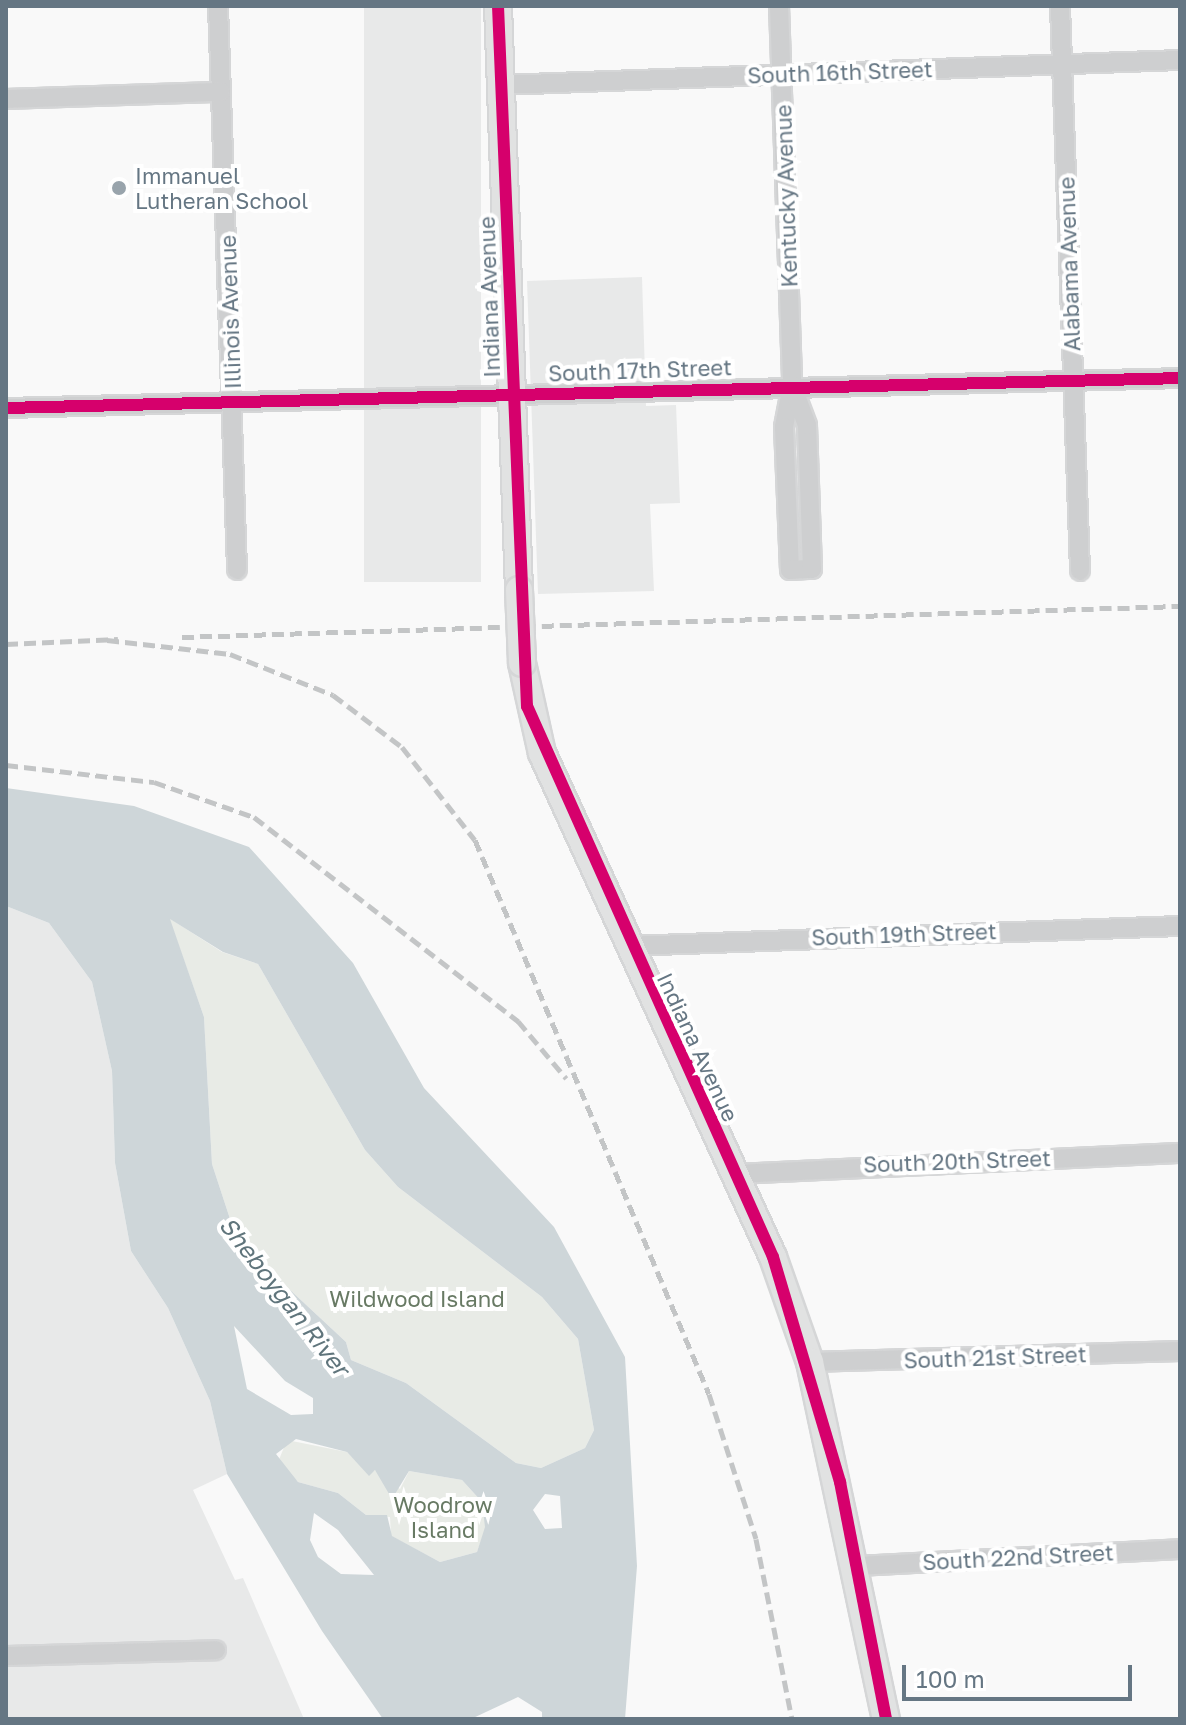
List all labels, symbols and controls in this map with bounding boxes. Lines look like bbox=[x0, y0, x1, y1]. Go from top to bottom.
street label: South 16th Street bbox=[747, 56, 933, 88]
street label: Kentucky Avenue bbox=[770, 104, 802, 288]
place label: Immanuel Lutheran School bbox=[135, 162, 308, 214]
street label: Alabama Avenue bbox=[1053, 176, 1085, 352]
marker: Immanuel Lutheran School bbox=[110, 179, 128, 197]
street label: Indiana Avenue bbox=[473, 216, 505, 378]
street label: Illinois Avenue bbox=[214, 234, 246, 390]
street label: South 17th Street bbox=[548, 354, 732, 386]
street label: South 19th Street bbox=[811, 918, 997, 950]
street label: Indiana Avenue bbox=[652, 968, 744, 1126]
street label: South 20th Street bbox=[863, 1145, 1051, 1177]
water label: Sheboygan River bbox=[214, 1211, 356, 1381]
park label: Wildwood Island bbox=[329, 1286, 505, 1312]
street label: South 21st Street bbox=[903, 1341, 1087, 1373]
park label: Woodrow Island bbox=[393, 1491, 493, 1542]
street label: South 22nd Street bbox=[922, 1539, 1114, 1575]
scale bar bbox=[906, 1649, 1136, 1699]
text: 100 m bbox=[916, 1664, 985, 1693]

